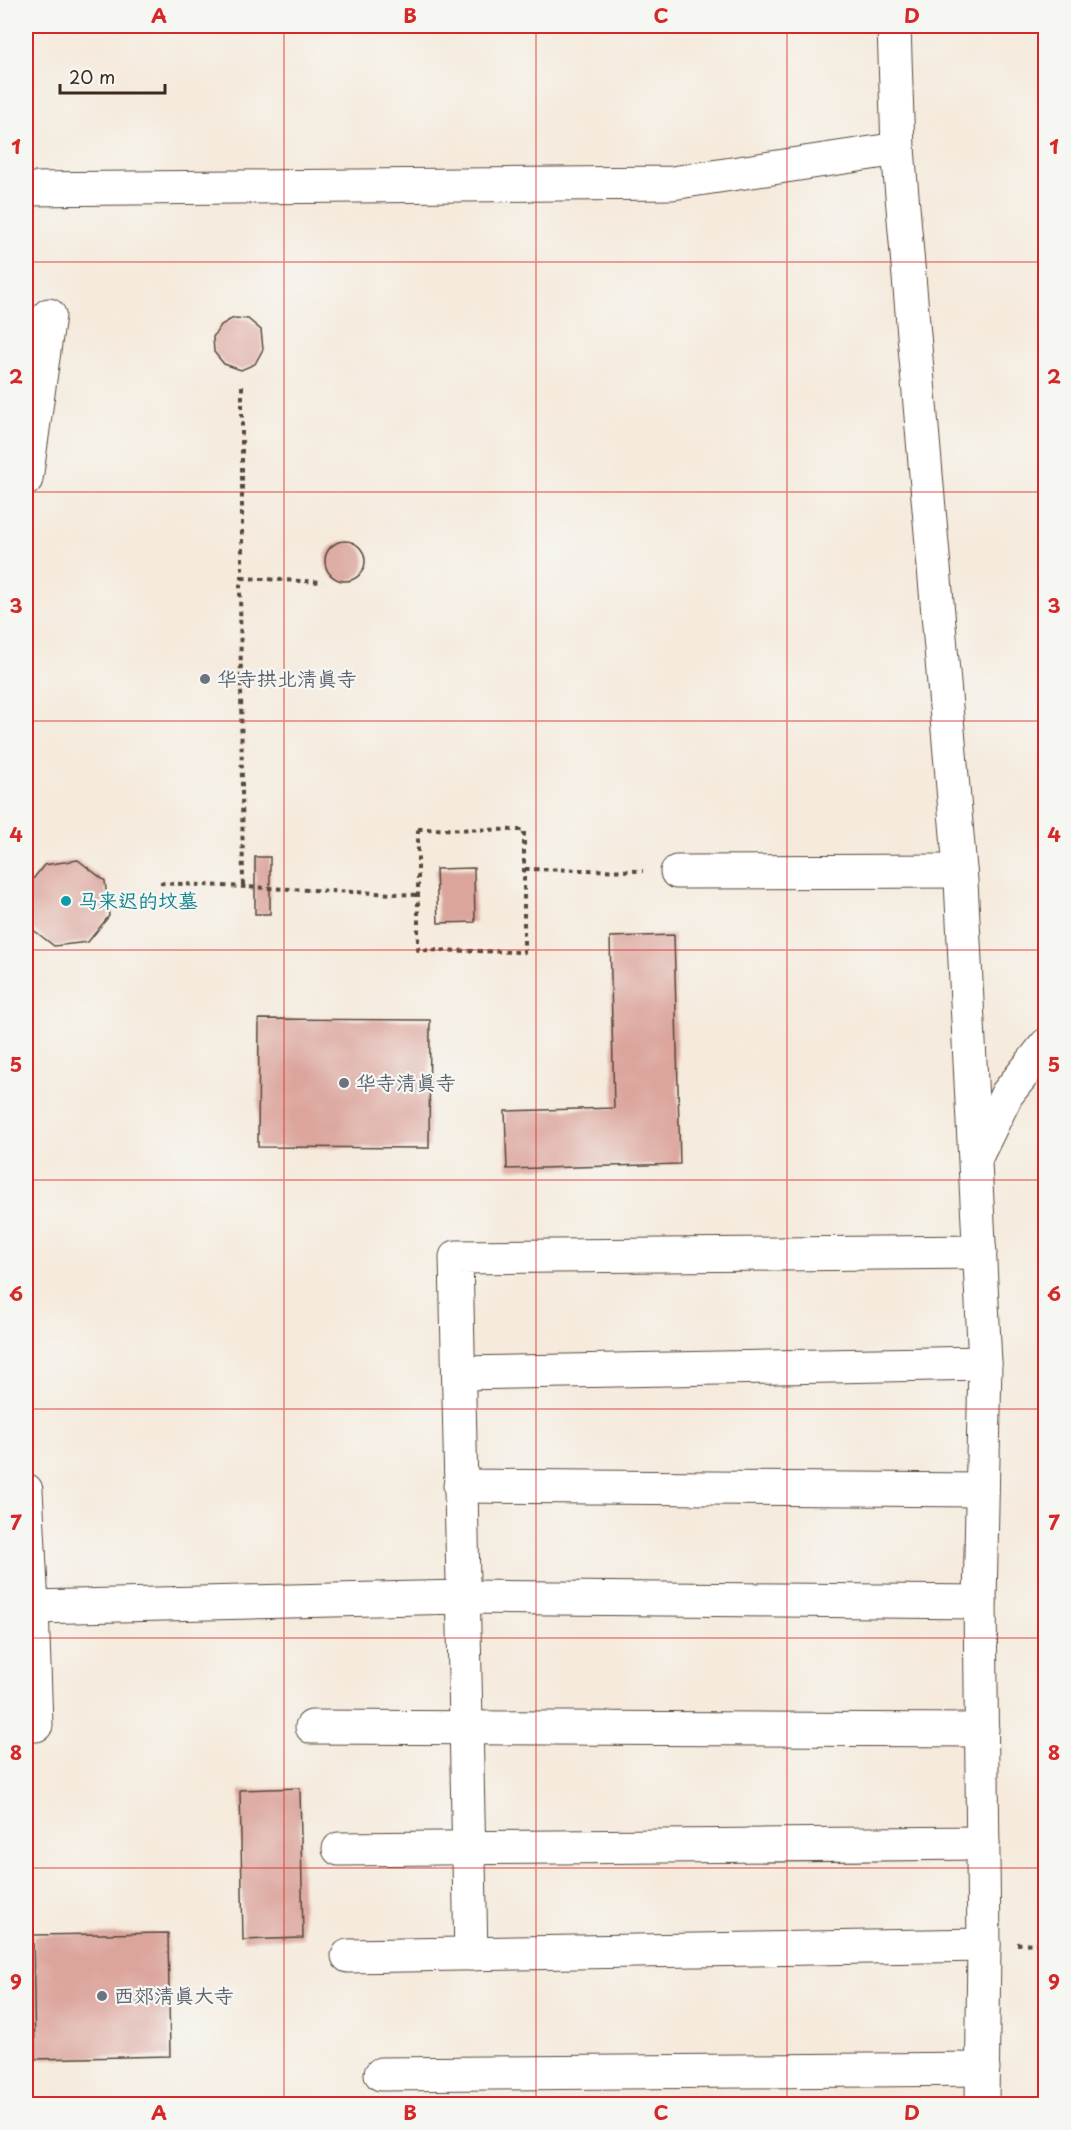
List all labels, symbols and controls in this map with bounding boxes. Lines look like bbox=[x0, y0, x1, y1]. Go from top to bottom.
text: A bbox=[151, 0, 167, 30]
text: B bbox=[403, 0, 417, 30]
text: C bbox=[653, 0, 669, 30]
text: D bbox=[904, 0, 920, 30]
scale bar bbox=[60, 57, 165, 95]
text: 20 m bbox=[69, 63, 115, 90]
text: 1 bbox=[11, 131, 21, 161]
text: 1 bbox=[1049, 131, 1059, 161]
text: 2 bbox=[9, 361, 23, 391]
text: 2 bbox=[1047, 361, 1061, 391]
text: 3 bbox=[9, 590, 23, 620]
text: 3 bbox=[1047, 590, 1061, 620]
place label: 华寺拱北清真寺 bbox=[217, 663, 357, 693]
marker: 华寺拱北清真寺 bbox=[198, 672, 212, 686]
text: 4 bbox=[9, 819, 23, 849]
text: 4 bbox=[1047, 819, 1061, 849]
place label: 马来迟的坟墓 bbox=[78, 885, 198, 915]
marker: 马来迟的坟墓 bbox=[59, 894, 73, 908]
text: 5 bbox=[10, 1049, 22, 1079]
text: 5 bbox=[1048, 1049, 1060, 1079]
place label: 华寺清真寺 bbox=[356, 1067, 456, 1097]
marker: 华寺清真寺 bbox=[337, 1076, 351, 1090]
text: 6 bbox=[9, 1278, 23, 1308]
text: 6 bbox=[1047, 1278, 1061, 1308]
text: 7 bbox=[10, 1507, 22, 1537]
text: 7 bbox=[1048, 1507, 1060, 1537]
text: 8 bbox=[10, 1737, 22, 1767]
text: 8 bbox=[1048, 1737, 1060, 1767]
text: 9 bbox=[10, 1966, 22, 1996]
text: 9 bbox=[1048, 1966, 1060, 1996]
place label: 西郊清真大寺 bbox=[114, 1980, 234, 2010]
marker: 西郊清真大寺 bbox=[95, 1989, 109, 2003]
text: A bbox=[151, 2097, 167, 2127]
text: B bbox=[403, 2097, 417, 2127]
text: C bbox=[653, 2097, 669, 2127]
text: D bbox=[904, 2097, 920, 2127]

